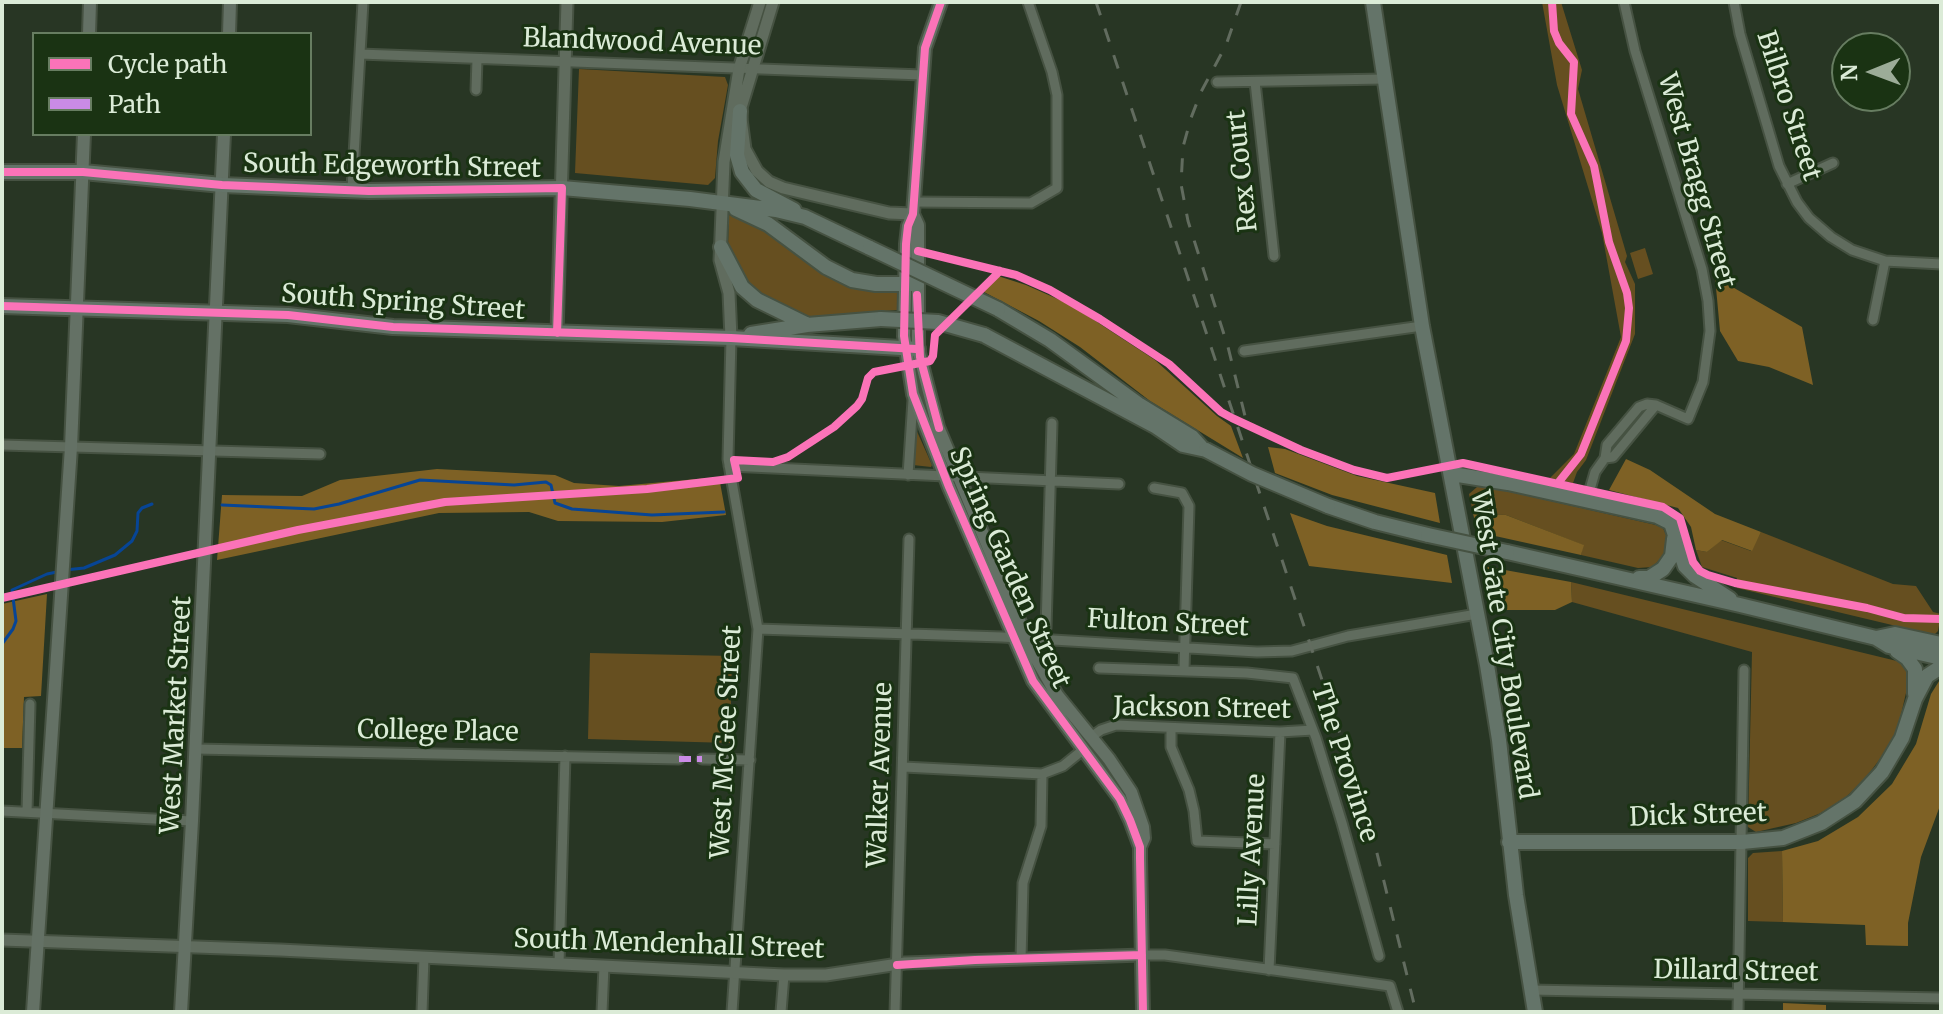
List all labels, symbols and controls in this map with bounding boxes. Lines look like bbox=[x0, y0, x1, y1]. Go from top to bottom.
street label: Blandwood Avenue bbox=[522, 23, 762, 63]
street label: Bilbro Street bbox=[1749, 27, 1827, 185]
legend bbox=[32, 32, 312, 136]
north arrow bbox=[1831, 32, 1911, 112]
text: Cycle path bbox=[108, 49, 227, 80]
text: N bbox=[1835, 63, 1863, 81]
street label: West Bragg Street bbox=[1650, 70, 1742, 292]
text: Path bbox=[108, 89, 161, 120]
street label: Rex Court bbox=[1221, 108, 1265, 234]
street label: South Edgeworth Street bbox=[243, 149, 541, 185]
street label: South Spring Street bbox=[280, 279, 526, 327]
street label: Spring Garden Street bbox=[942, 443, 1076, 693]
street label: West Gate City Boulevard bbox=[1463, 488, 1543, 802]
street label: West Market Street bbox=[155, 595, 199, 835]
street label: Fulton Street bbox=[1086, 604, 1250, 644]
street label: West McGee Street bbox=[705, 624, 749, 860]
street label: The Province bbox=[1304, 680, 1384, 846]
street label: Walker Avenue bbox=[862, 682, 900, 868]
street label: Jackson Street bbox=[1113, 692, 1291, 726]
street label: College Place bbox=[357, 715, 519, 749]
street label: Lilly Avenue bbox=[1233, 773, 1273, 927]
street label: Dick Street bbox=[1629, 798, 1767, 834]
street label: South Mendenhall Street bbox=[513, 924, 825, 966]
street label: Dillard Street bbox=[1653, 955, 1819, 989]

